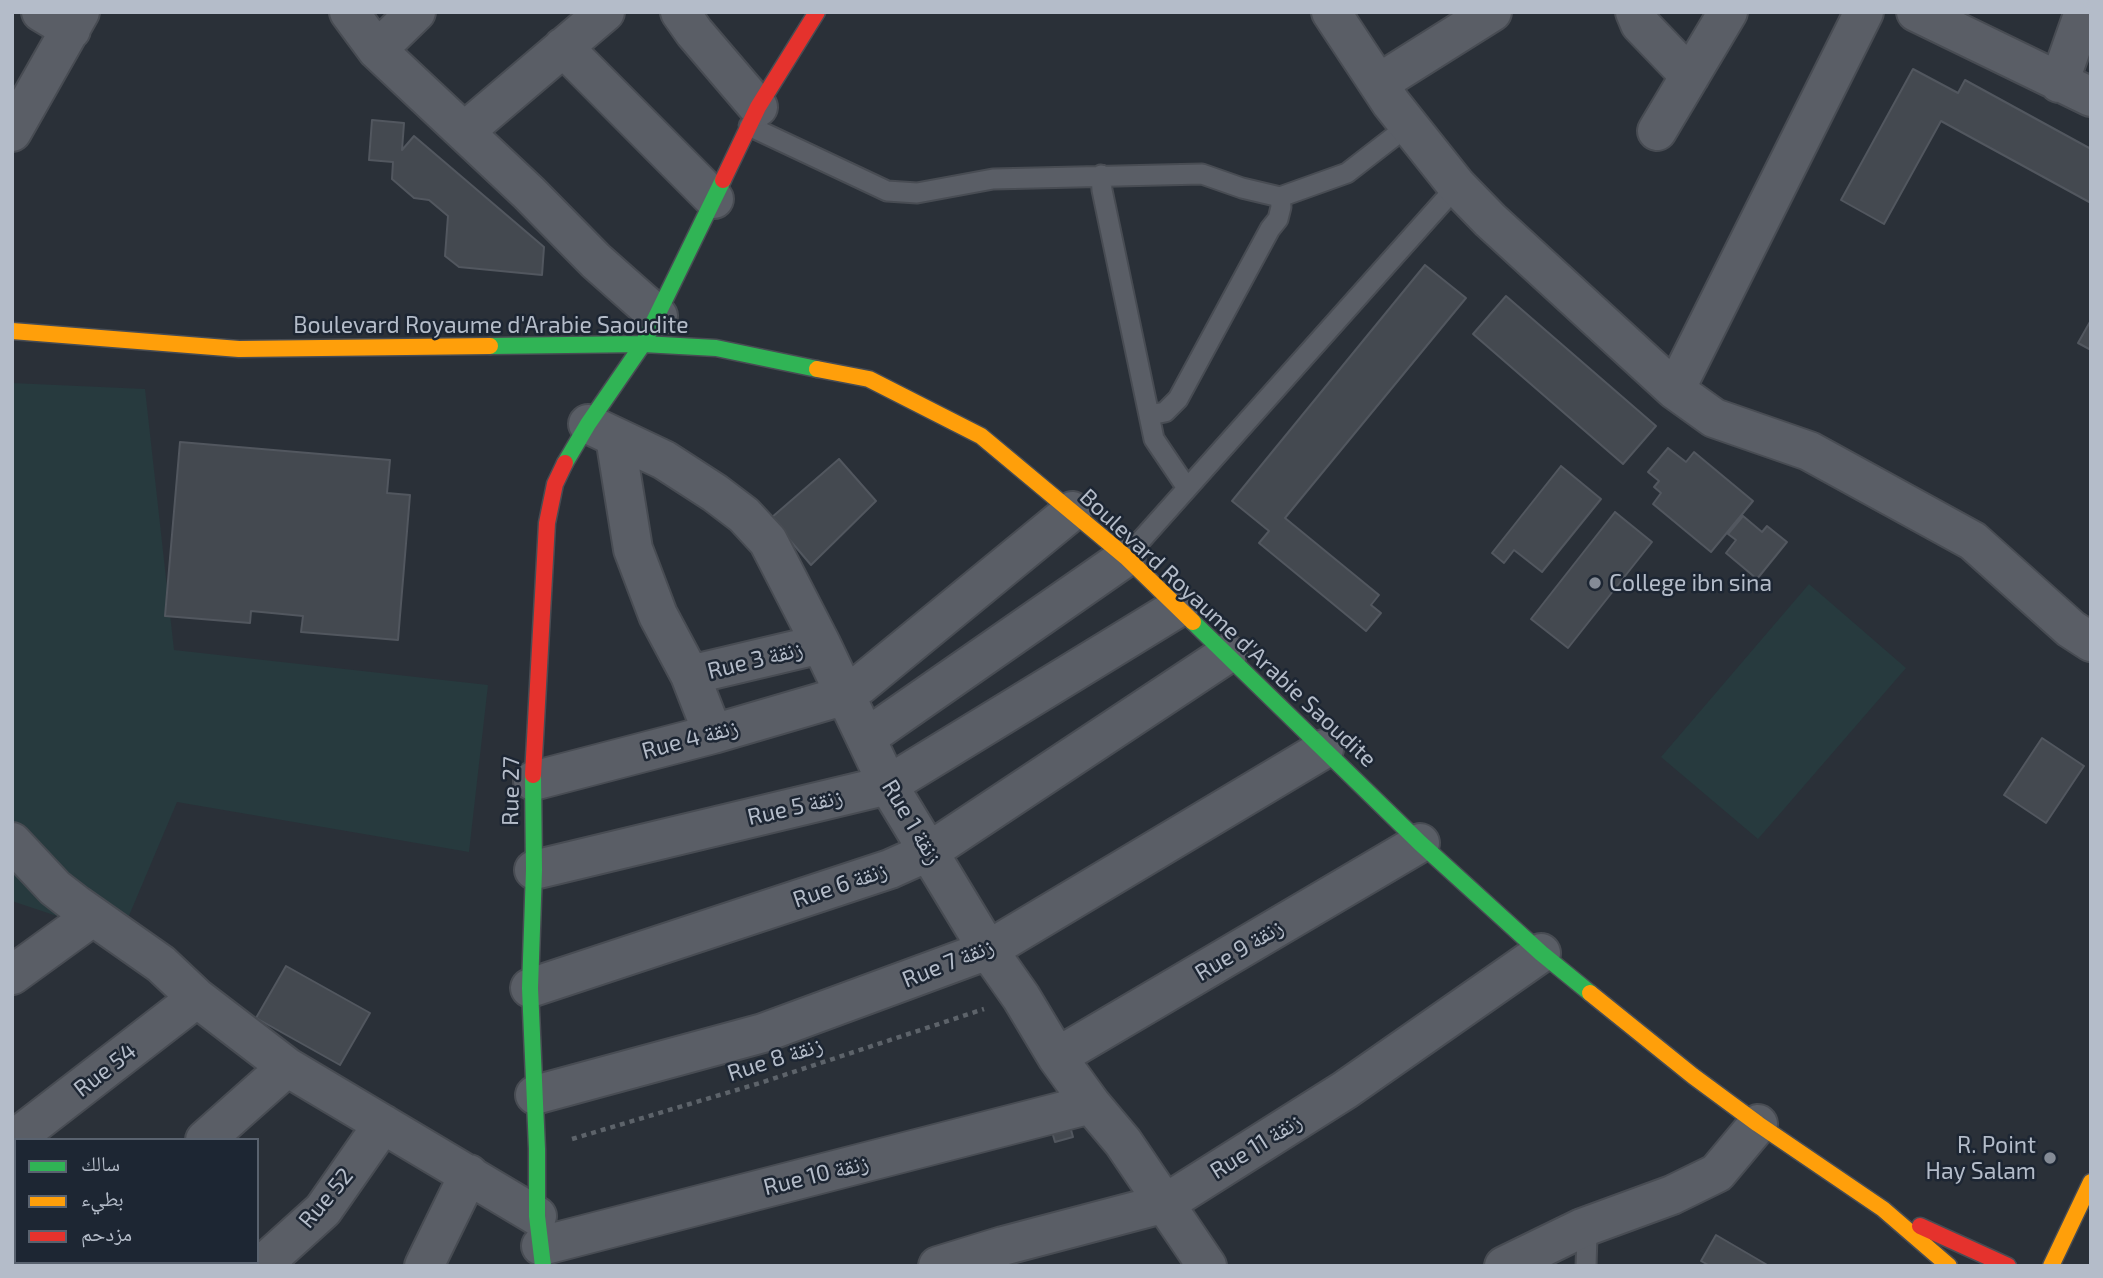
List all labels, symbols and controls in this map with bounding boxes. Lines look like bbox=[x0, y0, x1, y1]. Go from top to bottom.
street label: Boulevard Royaume d'Arabie Saoudite bbox=[293, 311, 689, 339]
street label: Boulevard Royaume d'Arabie Saoudite bbox=[1074, 483, 1382, 773]
place label: College ibn sina bbox=[1609, 569, 1772, 597]
marker: College ibn sina bbox=[1587, 575, 1603, 591]
street label: Rue 3 زنقة bbox=[704, 635, 806, 685]
street label: Rue 4 زنقة bbox=[639, 713, 741, 765]
street label: Rue 27 bbox=[497, 756, 525, 826]
street label: Rue 1 زنقة bbox=[876, 775, 948, 869]
street label: Rue 5 زنقة bbox=[745, 783, 845, 831]
street label: Rue 6 زنقة bbox=[789, 856, 891, 914]
street label: Rue 9 زنقة bbox=[1190, 913, 1288, 987]
street label: Rue 7 زنقة bbox=[898, 932, 998, 994]
street label: Rue 8 زنقة bbox=[724, 1031, 826, 1087]
street label: Rue 54 bbox=[68, 1037, 142, 1103]
street label: Rue 11 زنقة bbox=[1205, 1107, 1307, 1185]
place label: R. Point Hay Salam bbox=[1926, 1131, 2036, 1185]
legend bbox=[14, 1138, 259, 1264]
street label: Rue 10 زنقة bbox=[761, 1149, 871, 1201]
text: سالك bbox=[81, 1150, 120, 1175]
marker: R. Point Hay Salam bbox=[2042, 1150, 2058, 1166]
street label: Rue 52 bbox=[293, 1162, 359, 1234]
text: بطيء bbox=[81, 1185, 124, 1210]
text: مزدحم bbox=[81, 1220, 132, 1245]

